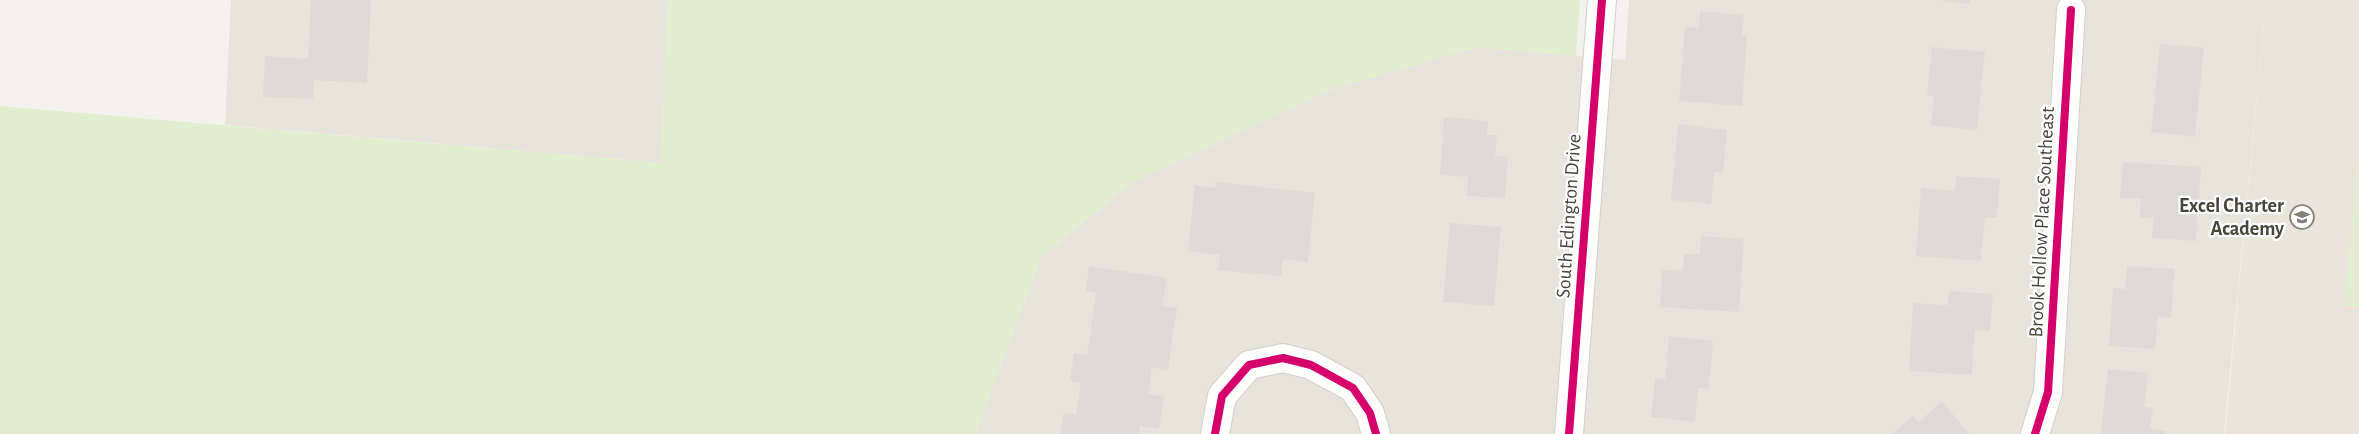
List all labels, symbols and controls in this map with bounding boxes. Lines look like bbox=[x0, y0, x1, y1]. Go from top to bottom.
street label: Brook Hollow Place Southeast bbox=[2026, 105, 2058, 338]
street label: South Edington Drive bbox=[1553, 133, 1585, 299]
place label: Excel Charter Academy bbox=[2179, 196, 2284, 239]
school or university icon: Excel Charter Academy bbox=[2289, 204, 2315, 230]

